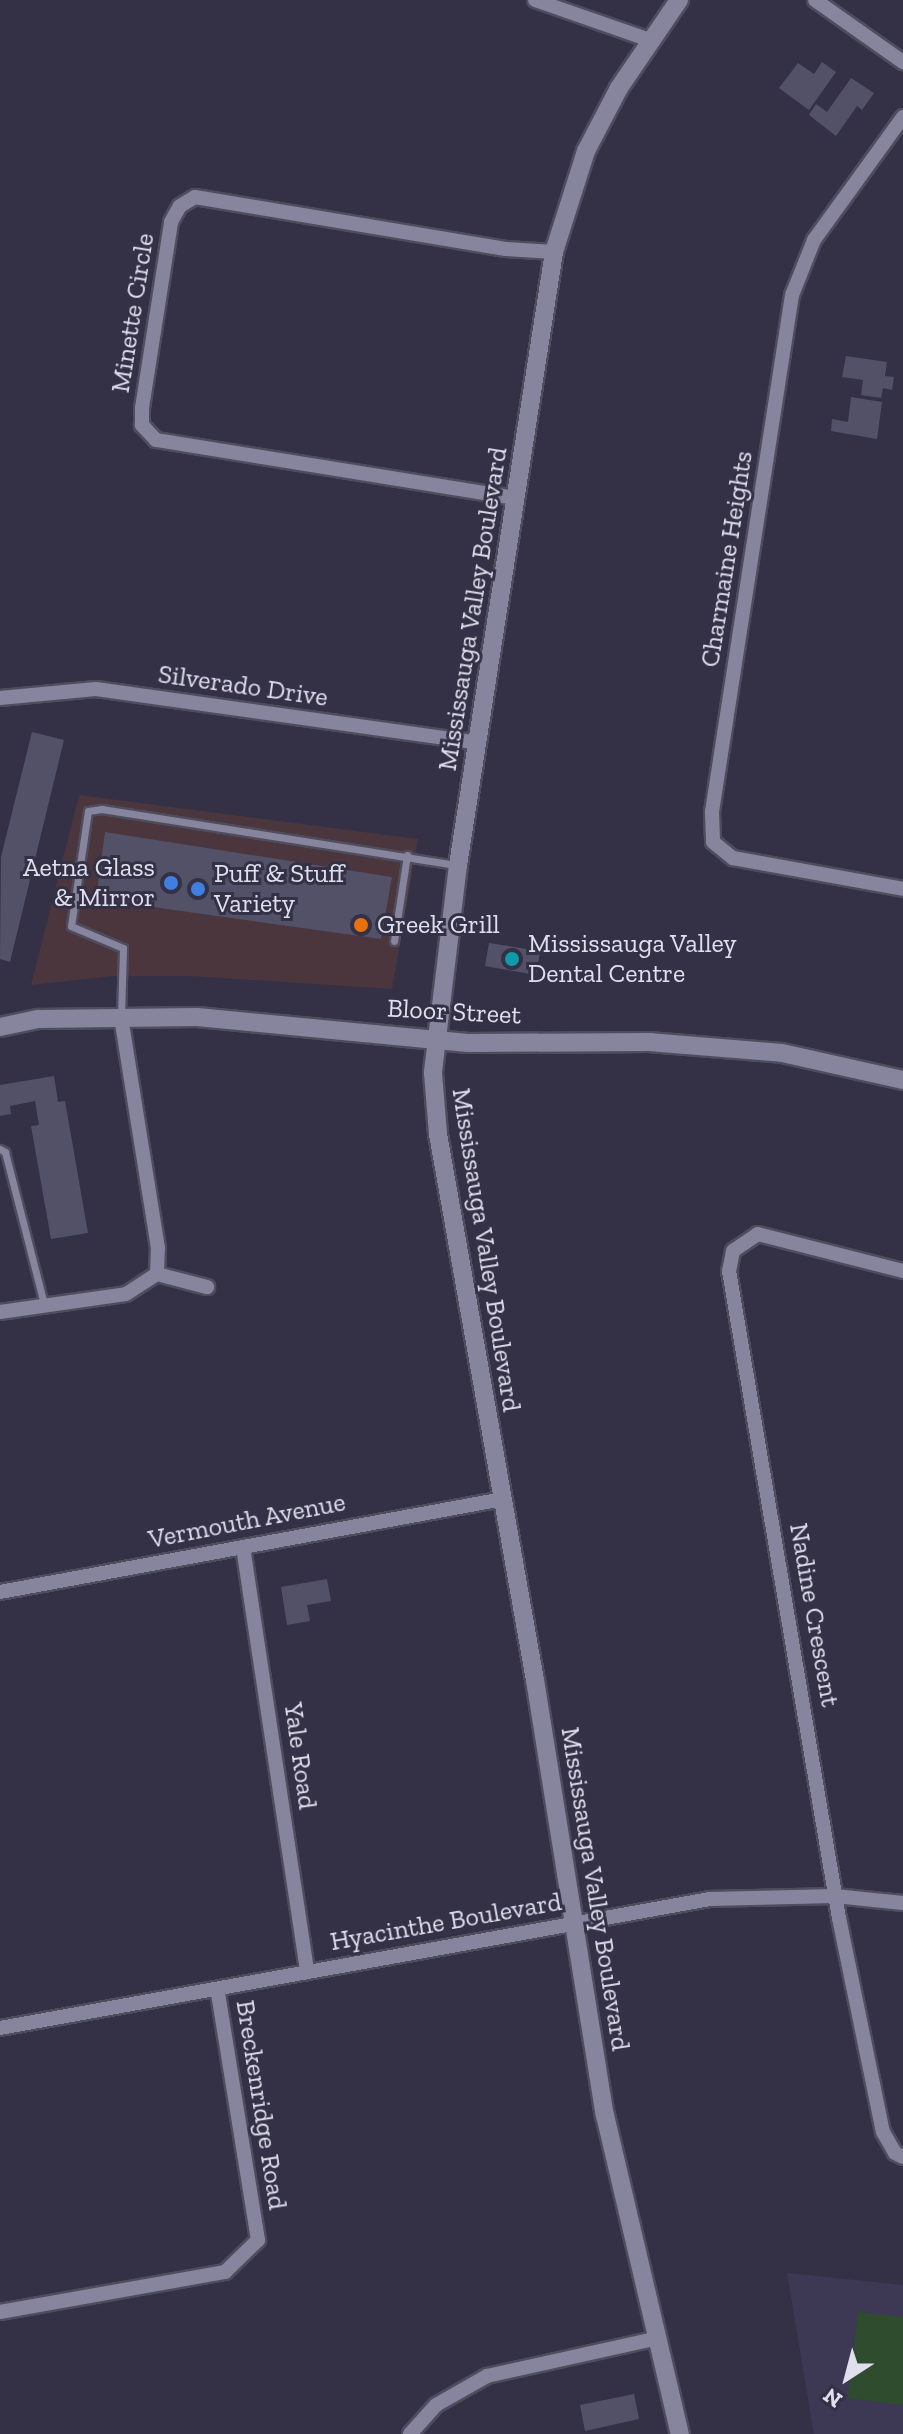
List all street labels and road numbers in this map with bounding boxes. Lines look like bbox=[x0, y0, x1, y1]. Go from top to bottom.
street label: Minette Circle bbox=[105, 231, 161, 395]
street label: Mississauga Valley Boulevard bbox=[432, 444, 514, 774]
street label: Charmaine Heights bbox=[695, 449, 759, 669]
street label: Silverado Drive bbox=[156, 659, 330, 713]
street label: Bloor Street bbox=[386, 993, 522, 1031]
street label: Mississauga Valley Boulevard bbox=[445, 1085, 527, 1415]
street label: Vermouth Avenue bbox=[145, 1486, 349, 1556]
street label: Nadine Crescent bbox=[783, 1521, 845, 1709]
street label: Yale Road bbox=[277, 1701, 323, 1811]
street label: Mississauga Valley Boulevard bbox=[554, 1724, 636, 2054]
street label: Hyacinthe Boulevard bbox=[328, 1886, 564, 1958]
street label: Breckenridge Road bbox=[229, 1998, 293, 2212]

